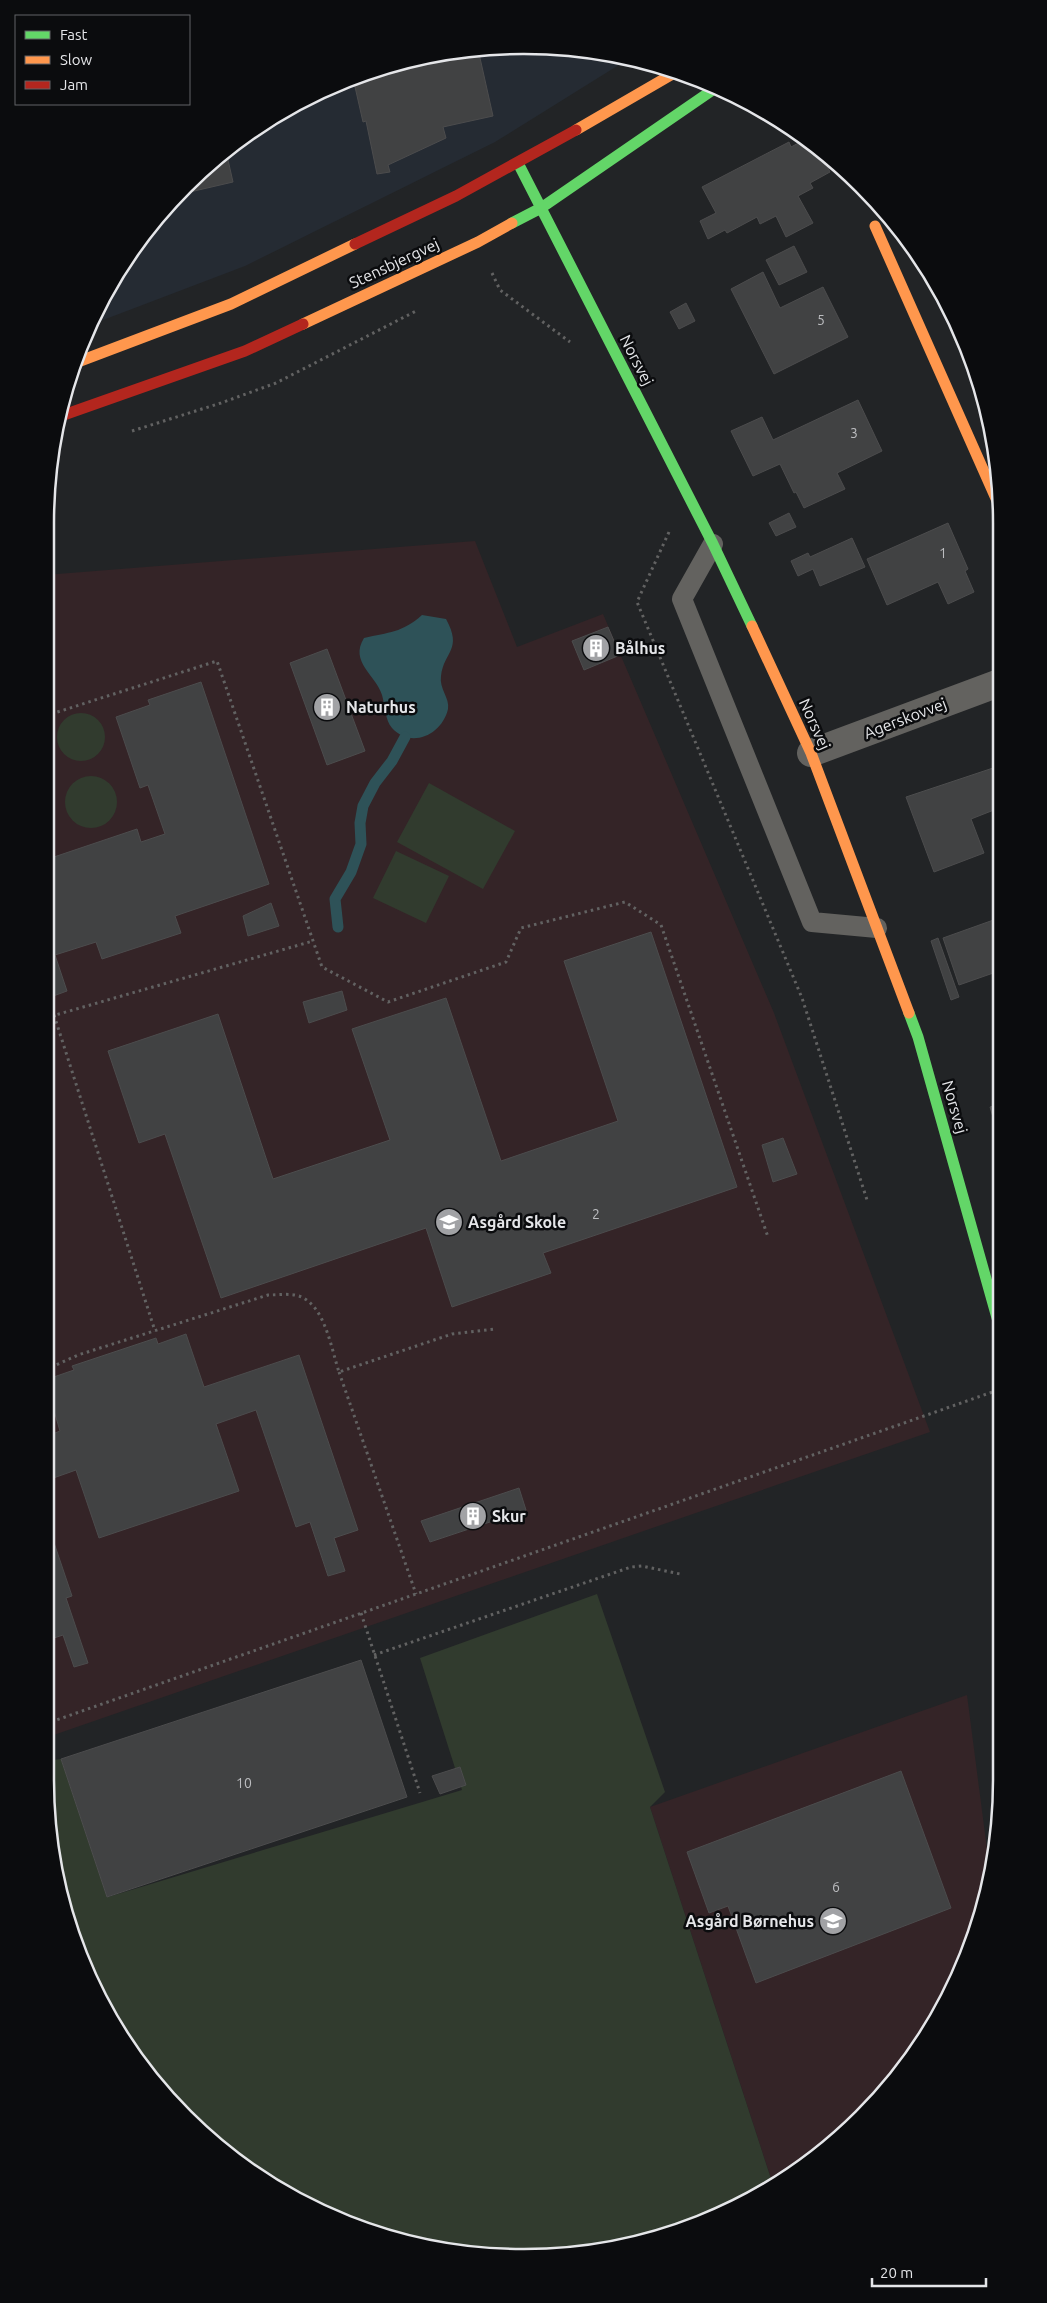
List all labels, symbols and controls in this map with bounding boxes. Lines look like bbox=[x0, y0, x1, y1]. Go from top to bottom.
legend bbox=[15, 15, 190, 105]
text: Fast bbox=[60, 26, 88, 43]
text: Slow bbox=[60, 51, 93, 68]
text: Jam bbox=[60, 76, 88, 93]
street label: Stensbjergvej bbox=[346, 234, 442, 292]
house number: 5 bbox=[817, 312, 825, 328]
street label: Norsvej bbox=[617, 332, 657, 388]
house number: 3 bbox=[850, 425, 858, 441]
house number: 1 bbox=[939, 545, 947, 561]
building icon: Bålhus bbox=[581, 633, 611, 663]
place label: Bålhus bbox=[615, 639, 665, 657]
building icon: Naturhus bbox=[312, 692, 342, 722]
street label: Agerskovvej bbox=[861, 694, 949, 742]
street label: Norsvej bbox=[796, 696, 834, 752]
place label: Naturhus bbox=[346, 698, 416, 716]
street label: Norsvej bbox=[939, 1078, 971, 1136]
house number: 2 bbox=[592, 1206, 600, 1222]
school or university icon: Asgård Skole bbox=[434, 1207, 464, 1237]
place label: Asgård Skole bbox=[468, 1213, 566, 1231]
building icon: Skur bbox=[458, 1501, 488, 1531]
place label: Skur bbox=[492, 1507, 526, 1525]
house number: 10 bbox=[236, 1775, 252, 1791]
house number: 6 bbox=[832, 1879, 840, 1895]
school or university icon: Asgård Børnehus bbox=[818, 1906, 848, 1936]
place label: Asgård Børnehus bbox=[685, 1912, 814, 1930]
scale bar bbox=[872, 2256, 986, 2288]
text: 20 m bbox=[880, 2264, 913, 2281]

